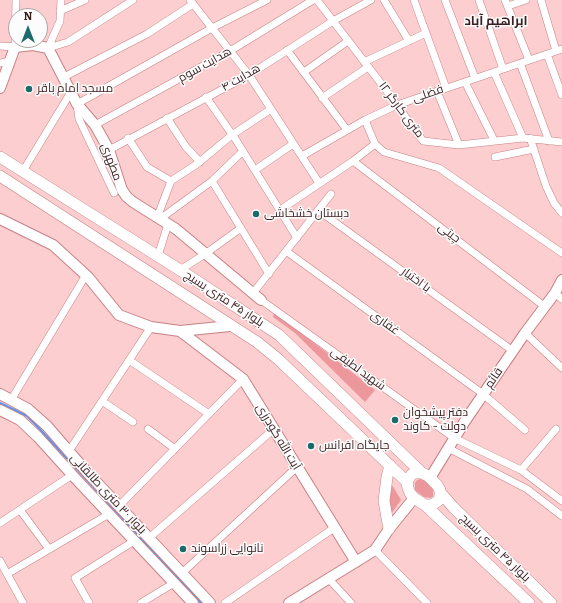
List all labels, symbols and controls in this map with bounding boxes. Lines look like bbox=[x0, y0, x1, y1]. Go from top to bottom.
north arrow bbox=[8, 8, 48, 48]
text: N bbox=[24, 10, 32, 23]
district label: ابراهیم آباد bbox=[464, 13, 528, 29]
street label: هدایت سوم bbox=[176, 44, 234, 86]
street label: هدایت ۴ bbox=[219, 61, 263, 95]
street label: ۱۲ متری کارگر bbox=[375, 79, 427, 141]
place label: مسجد امام باقر bbox=[37, 82, 113, 96]
street label: فضلی bbox=[411, 82, 445, 106]
marker: مسجد امام باقر bbox=[24, 84, 34, 94]
street label: مطهری bbox=[97, 141, 125, 183]
place label: دبستان خشخاشی bbox=[264, 207, 349, 221]
marker: دبستان خشخاشی bbox=[251, 209, 261, 219]
street label: چیتی bbox=[435, 220, 463, 246]
street label: با اختیار bbox=[399, 265, 433, 295]
street label: بلوار ۴۵ متری بسیج bbox=[181, 268, 267, 330]
street label: غفاری bbox=[368, 308, 402, 338]
street label: شهید لطیفی bbox=[328, 344, 388, 394]
street label: قائم bbox=[482, 365, 506, 391]
street label: آیت الله گودرزی bbox=[253, 401, 303, 473]
place label: دفتر پیشخوان دولت - کاوند bbox=[403, 406, 468, 434]
marker: دفتر پیشخوان دولت - کاوند bbox=[390, 415, 400, 425]
place label: جایگاه افرانس bbox=[319, 439, 389, 453]
marker: جایگاه افرانس bbox=[306, 441, 316, 451]
street label: بلوار ۳۰ متری طالقانی bbox=[67, 451, 149, 537]
street label: بلوار ۴۵ متری بسیج bbox=[457, 511, 533, 585]
place label: نانوایی زراسوند bbox=[191, 542, 263, 556]
marker: نانوایی زراسوند bbox=[178, 544, 188, 554]

